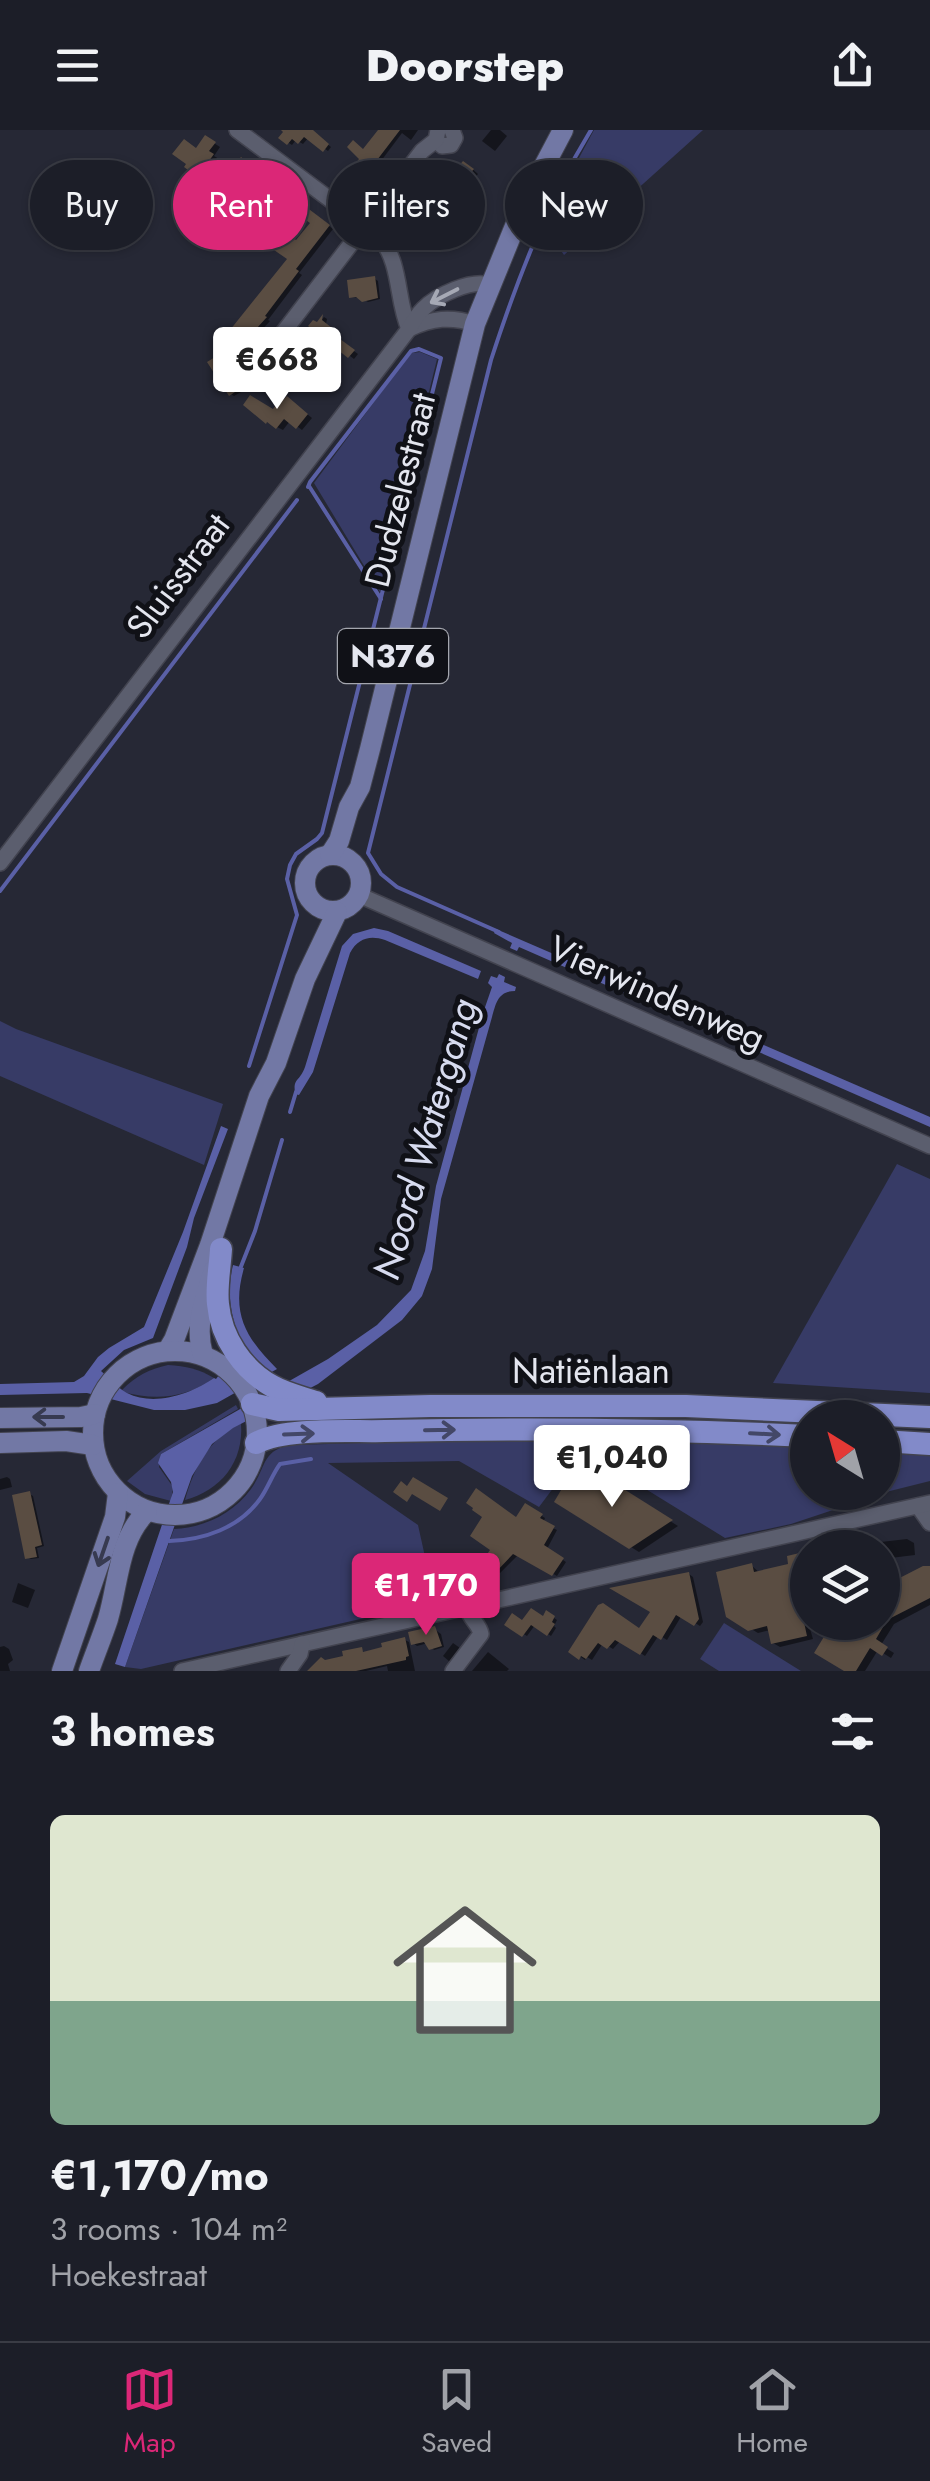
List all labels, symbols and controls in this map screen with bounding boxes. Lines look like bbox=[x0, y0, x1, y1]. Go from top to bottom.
text: Doorstep bbox=[366, 33, 564, 98]
icon: menu bbox=[50, 38, 105, 93]
icon: share bbox=[825, 38, 880, 93]
chip: Buy bbox=[30, 160, 153, 250]
chip: Rent bbox=[173, 160, 308, 250]
chip: Filters bbox=[328, 160, 485, 250]
chip: New bbox=[505, 160, 643, 250]
one-way arrow bbox=[429, 287, 459, 306]
pin: €668 bbox=[218, 327, 336, 412]
text: €668 bbox=[235, 336, 319, 382]
street label: Dudzelestraat bbox=[352, 387, 448, 592]
street label: Sluisstraat bbox=[114, 502, 242, 649]
road number: N376 bbox=[338, 629, 448, 683]
street label: Vierwindenweg bbox=[541, 923, 773, 1063]
water label: Noord Watergang bbox=[358, 992, 491, 1286]
street label: Natiënlaan bbox=[512, 1346, 670, 1396]
north arrow bbox=[790, 1400, 900, 1510]
map controls bbox=[790, 1400, 900, 1640]
one-way arrow bbox=[32, 1408, 64, 1426]
one-way arrow bbox=[422, 1420, 455, 1440]
one-way arrow bbox=[282, 1424, 314, 1443]
pin: €1,040 bbox=[531, 1425, 693, 1510]
one-way arrow bbox=[748, 1425, 780, 1444]
text: €1,040 bbox=[556, 1434, 668, 1480]
button: layers bbox=[790, 1530, 900, 1640]
one-way arrow bbox=[93, 1535, 111, 1567]
pin: €1,170 bbox=[345, 1553, 507, 1638]
text: €1,170 bbox=[374, 1562, 478, 1608]
text: 3 homes bbox=[50, 1701, 215, 1762]
icon: filters bbox=[825, 1704, 880, 1759]
icon: home bbox=[375, 1880, 555, 2060]
text: €1,170/mo bbox=[50, 2145, 269, 2206]
text: 3 rooms · 104 m² bbox=[50, 2206, 287, 2252]
text: Hoekestraat bbox=[50, 2252, 207, 2298]
tab: Map bbox=[122, 2362, 177, 2463]
tab: Saved bbox=[421, 2362, 492, 2463]
tab: Home bbox=[736, 2362, 808, 2463]

